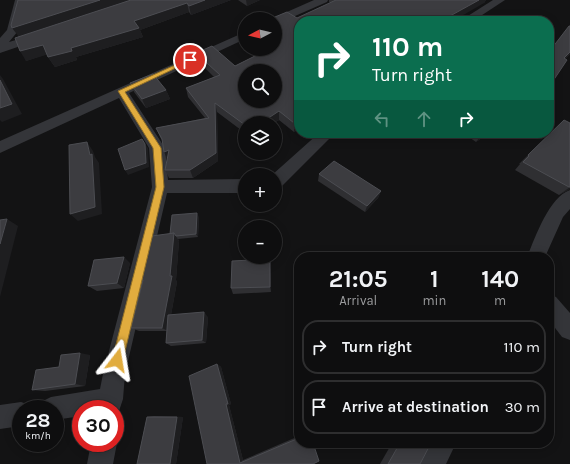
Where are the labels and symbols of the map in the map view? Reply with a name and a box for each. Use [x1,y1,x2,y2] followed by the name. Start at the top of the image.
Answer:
[238,12,282,56] north arrow
[173,43,207,77] pin
[96,339,138,381] position arrow
[72,400,124,452] speed limit sign: 30

